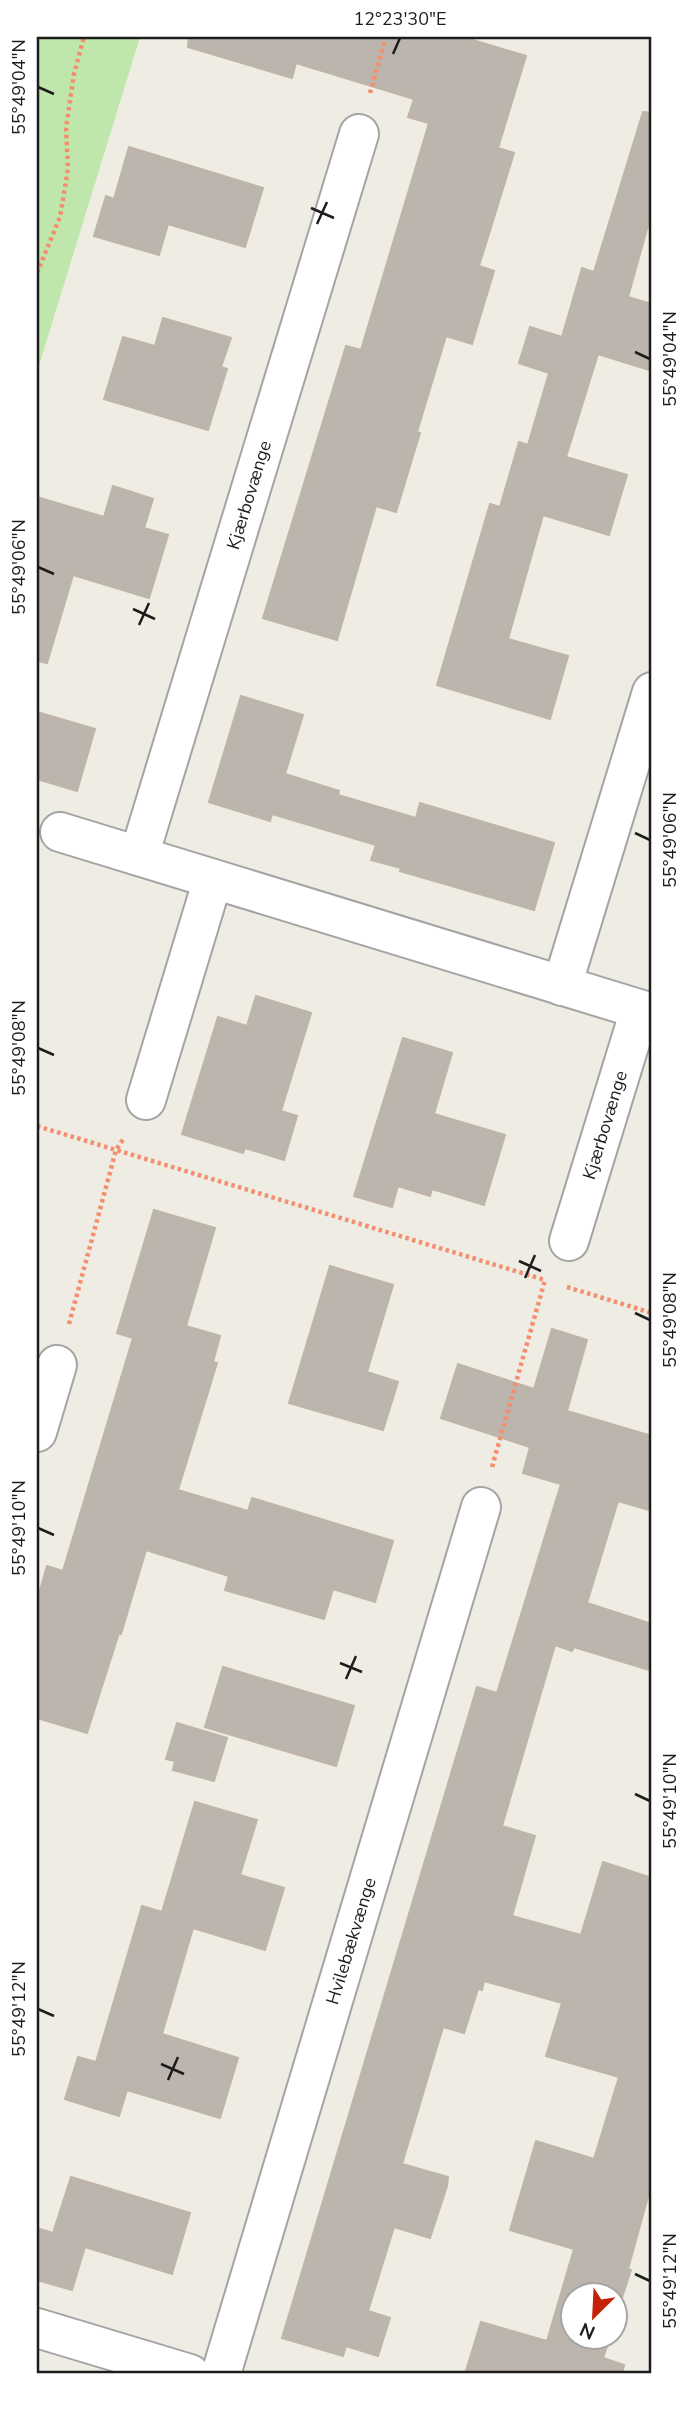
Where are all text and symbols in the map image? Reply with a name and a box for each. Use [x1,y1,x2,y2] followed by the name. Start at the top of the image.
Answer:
[354,7,447,31] text: 12°23'30"E
[7,39,31,135] text: 55°49'04"N
[658,311,682,407] text: 55°49'04"N
[221,438,277,552] street label: Kjærbovænge
[7,519,31,615] text: 55°49'06"N
[658,792,682,888] text: 55°49'06"N
[7,1000,31,1096] text: 55°49'08"N
[577,1068,633,1182] street label: Kjærbovænge
[658,1272,682,1368] text: 55°49'08"N
[7,1480,31,1576] text: 55°49'10"N
[658,1753,682,1849] text: 55°49'10"N
[320,1875,382,2007] street label: Hvilebækvænge
[7,1961,31,2057] text: 55°49'12"N
[658,2233,682,2329] text: 55°49'12"N
[560,2282,630,2352] north arrow
[576,2316,599,2345] text: N

